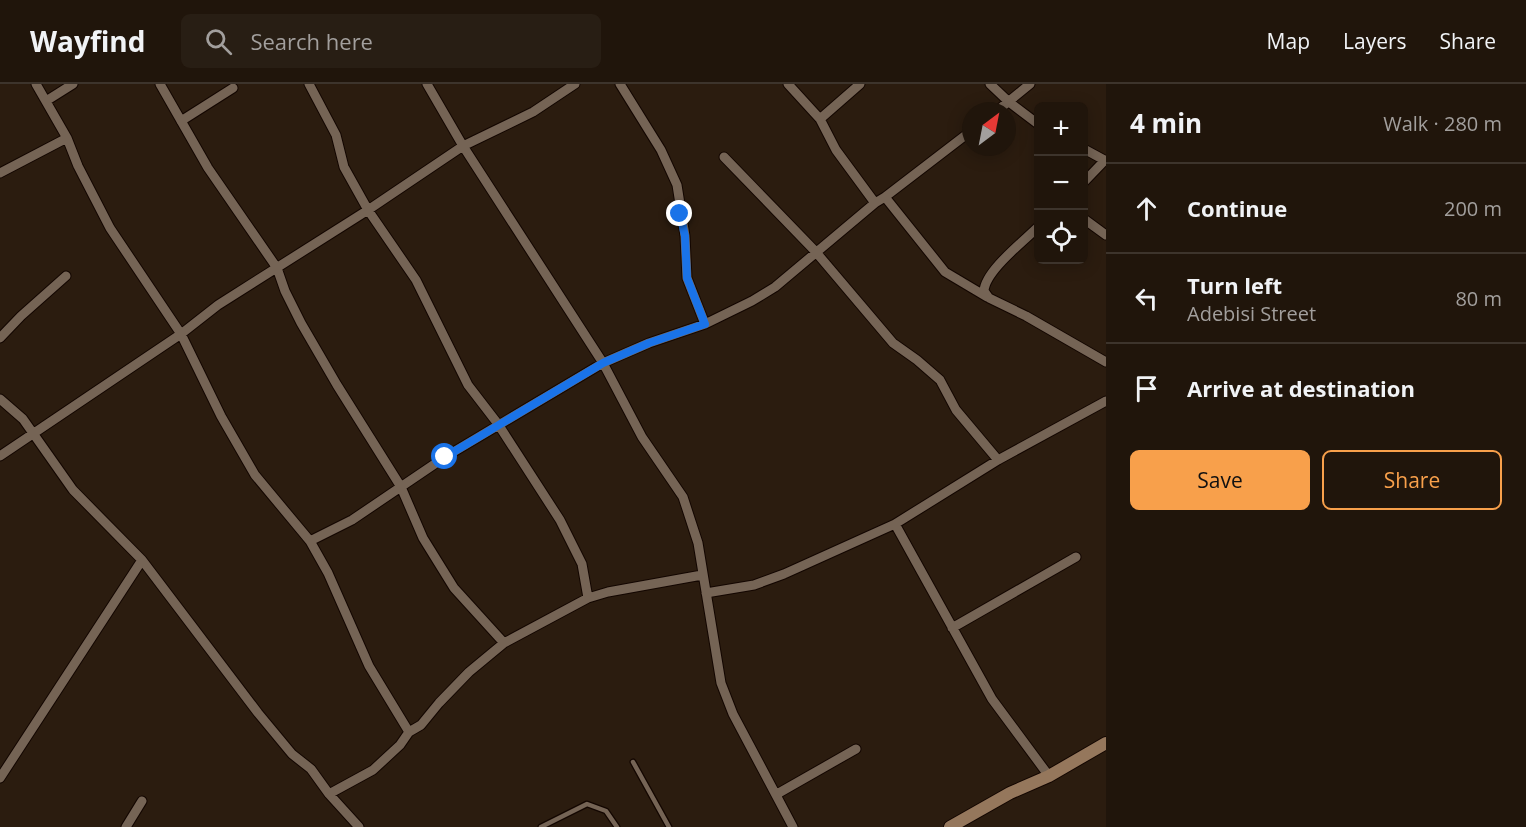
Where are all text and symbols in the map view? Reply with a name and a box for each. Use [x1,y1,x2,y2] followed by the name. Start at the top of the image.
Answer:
[181,14,601,68] search box
[30,22,145,60] text: Wayfind
[202,25,235,58] icon: search
[250,26,373,56] text: Search here
[1267,27,1310,55] text: Map
[1343,27,1407,55] text: Layers
[1440,27,1496,55] text: Share
[962,102,1016,156] north arrow
[1034,102,1088,264] map controls
[1034,102,1088,156] button: +
[1130,105,1202,141] text: 4 min
[1383,110,1502,137] text: Walk · 280 m
[1034,156,1088,210] button: −
[1130,192,1163,225] icon: ahead
[1187,193,1287,223] text: Continue
[1444,195,1502,222] text: 200 m
[666,200,692,226] route end
[1034,210,1088,264] button: locate
[1187,270,1282,300] text: Turn left
[1130,282,1163,315] icon: left
[1455,285,1502,312] text: 80 m
[1187,300,1316,327] text: Adebisi Street
[1130,372,1163,405] icon: arrive
[1187,373,1415,403] text: Arrive at destination
[431,443,457,469] route start
[1130,450,1310,510] button: Save
[1322,450,1502,510] button: Share

